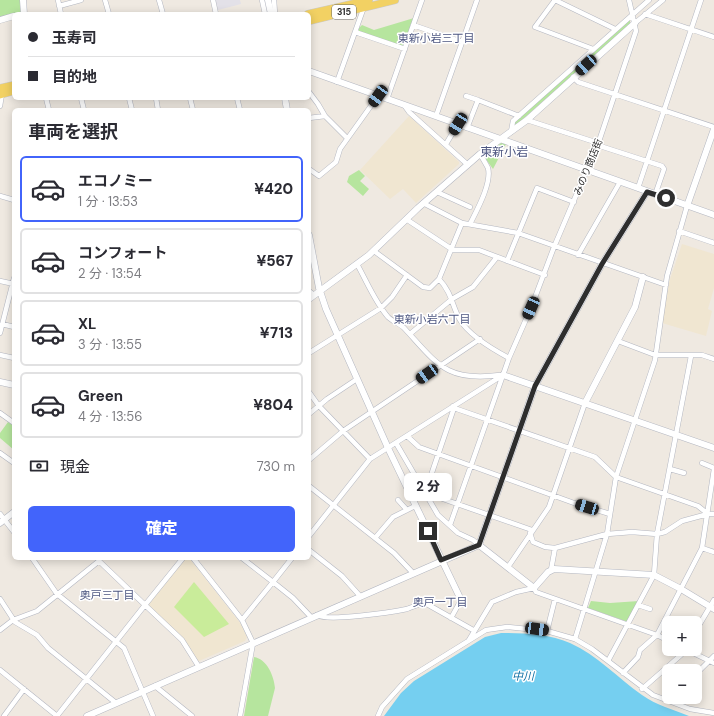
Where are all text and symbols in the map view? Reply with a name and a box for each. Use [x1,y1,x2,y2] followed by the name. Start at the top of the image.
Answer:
[332,5,356,19] road number: 315
[52,28,97,48] text: 玉寿司
[398,31,475,45] district label: 東新小岩三丁目
[573,53,599,77] car
[52,67,97,87] text: 目的地
[366,83,390,109] car
[447,111,469,137] car
[28,120,118,144] text: 車両を選択
[571,137,605,197] street label: みのり商店街
[480,144,528,160] district label: 東新小岩
[30,171,66,207] icon: car
[78,171,153,191] text: エコノミー
[254,179,293,199] text: ¥420
[657,189,675,207] route start
[78,193,138,210] text: 1 分 · 13:53
[30,243,66,279] icon: car
[78,243,168,263] text: コンフォート
[256,251,293,271] text: ¥567
[78,265,142,282] text: 2 分 · 13:54
[521,295,541,321] car
[394,312,471,326] district label: 東新小岩六丁目
[78,314,96,334] text: XL
[30,315,66,351] icon: car
[260,323,293,343] text: ¥713
[78,336,142,353] text: 3 分 · 13:55
[414,362,440,386] car
[78,386,123,406] text: Green
[30,387,66,423] icon: car
[253,395,293,415] text: ¥804
[78,408,142,425] text: 4 分 · 13:56
[28,455,50,477] icon: cash
[60,457,90,477] text: 現金
[257,458,295,475] text: 730 m
[404,473,452,501] callout: 2 分
[416,478,440,495] text: 2 分
[574,498,600,516] car
[28,506,295,552] button: 確定
[419,522,437,540] route end
[80,588,135,602] district label: 奥戸三丁目
[413,595,468,609] district label: 奥戸一丁目
[662,616,702,704] map controls
[662,616,702,656] button: +
[524,621,550,637] car
[662,664,702,704] button: −
[512,669,535,683] water label: 中川

